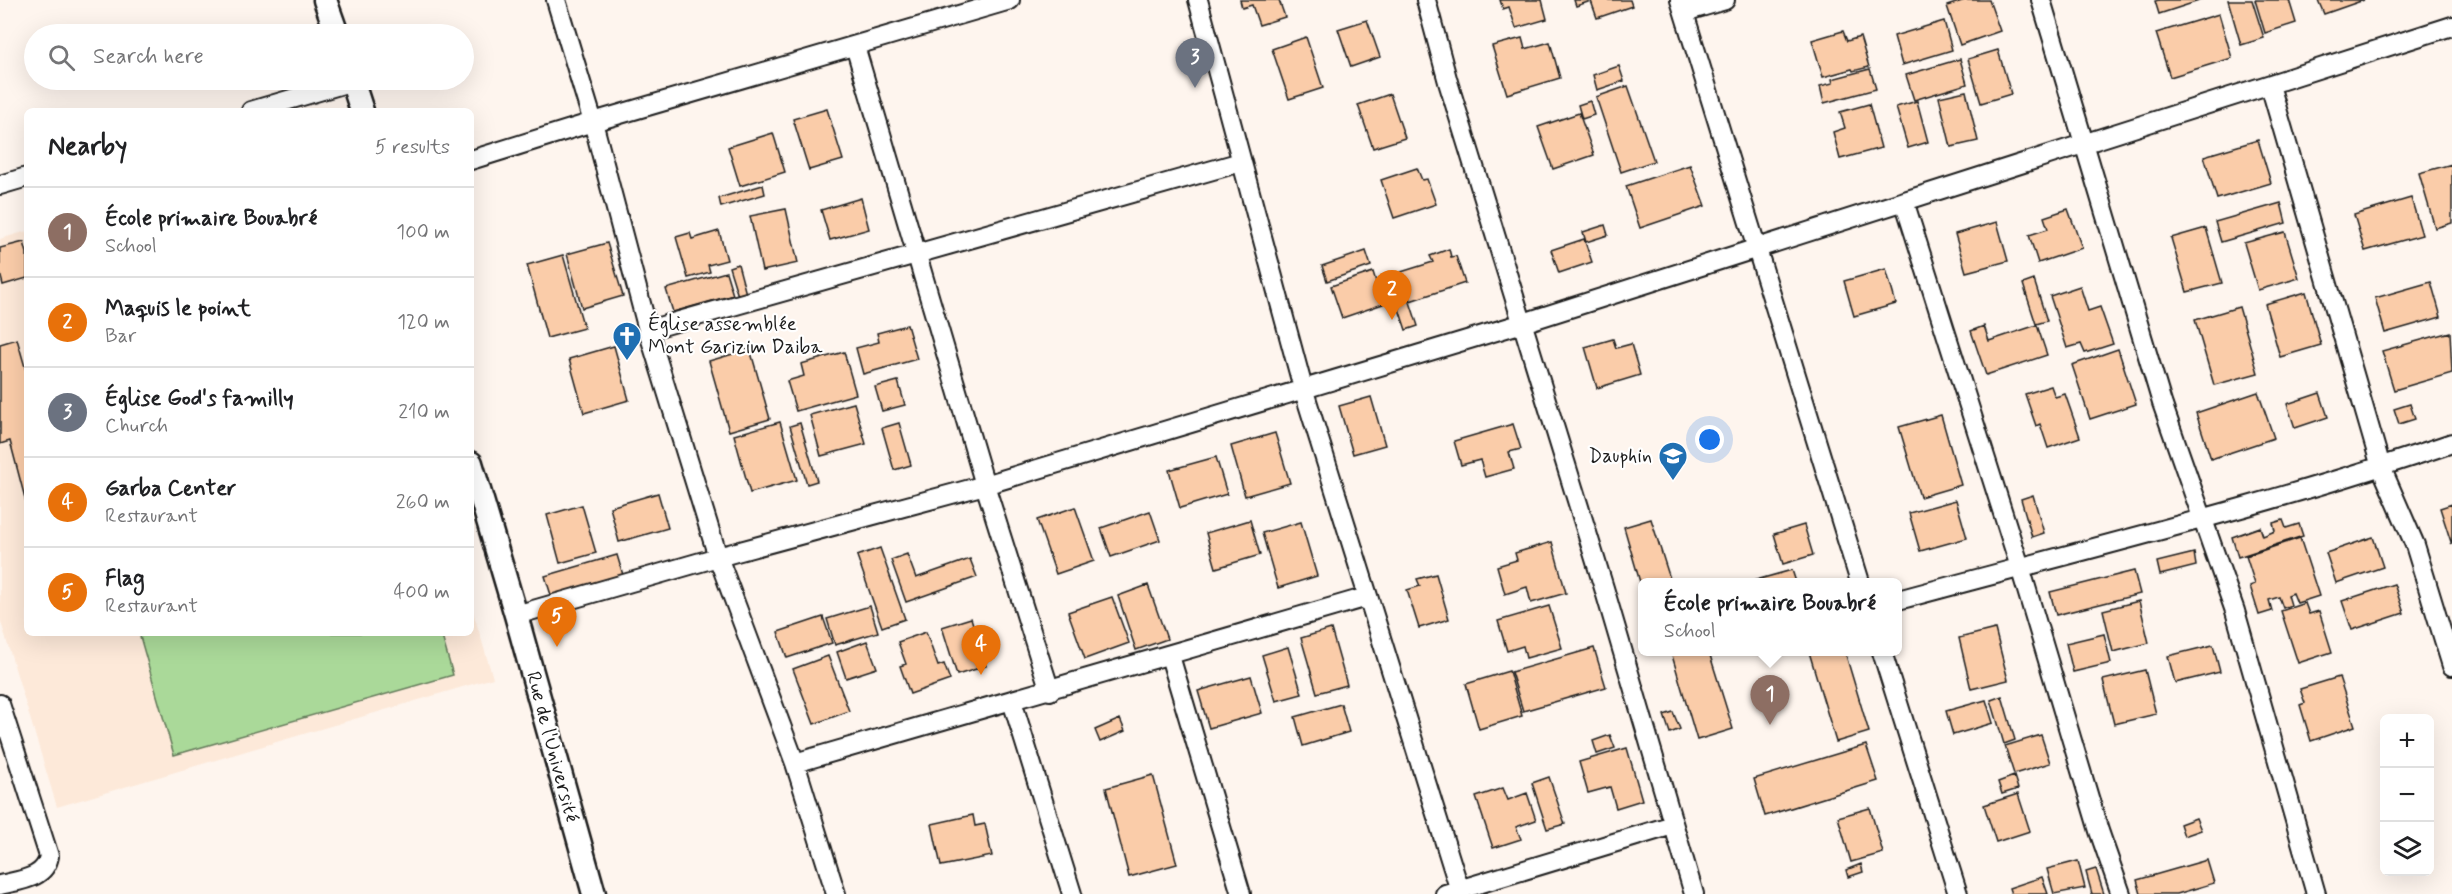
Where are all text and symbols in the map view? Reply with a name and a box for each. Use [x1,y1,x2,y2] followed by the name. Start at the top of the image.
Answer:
[24,24,474,90] search box
[1176,38,1214,88] pin: 3
[45,41,78,74] icon: search
[93,43,204,71] text: Search here
[48,130,127,164] text: Nearby
[375,134,450,161] text: 5 results
[105,205,317,233] text: École primaire Bouabré
[63,219,72,246] text: 1
[396,219,450,246] text: 100 m
[105,233,157,260] text: School
[1372,270,1412,320] pin: 2
[105,295,251,323] text: Maquis le point
[63,309,72,336] text: 2
[397,309,450,336] text: 120 m
[648,311,823,361] place label: Église assemblée Mont Garizim Daiba
[611,320,643,362] church icon: Église assemblée Mont Garizim Daiba
[105,323,136,350] text: Bar
[105,385,294,413] text: Église God's familly
[63,399,72,426] text: 3
[398,399,450,426] text: 210 m
[105,413,168,440] text: Church
[1695,425,1724,454] your location
[1657,440,1689,482] school or university icon: Dauphin
[1589,443,1652,470] place label: Dauphin
[105,475,236,503] text: Garba Center
[62,489,73,516] text: 4
[396,489,450,516] text: 260 m
[105,503,198,530] text: Restaurant
[105,565,145,593] text: Flag
[1638,578,1902,656] popup
[62,579,74,606] text: 5
[394,579,450,606] text: 400 m
[1664,590,1876,618] text: École primaire Bouabré
[105,593,198,620] text: Restaurant
[538,598,576,647] pin: 5
[1664,618,1716,645] text: School
[962,626,1000,675] pin: 4
[519,669,585,825] street label: Rue de l'Université
[1750,676,1790,725] pin: 1
[2380,714,2434,876] map controls
[2380,714,2434,768] button: +
[2380,768,2434,822] button: −
[2380,822,2434,876] button: layers

